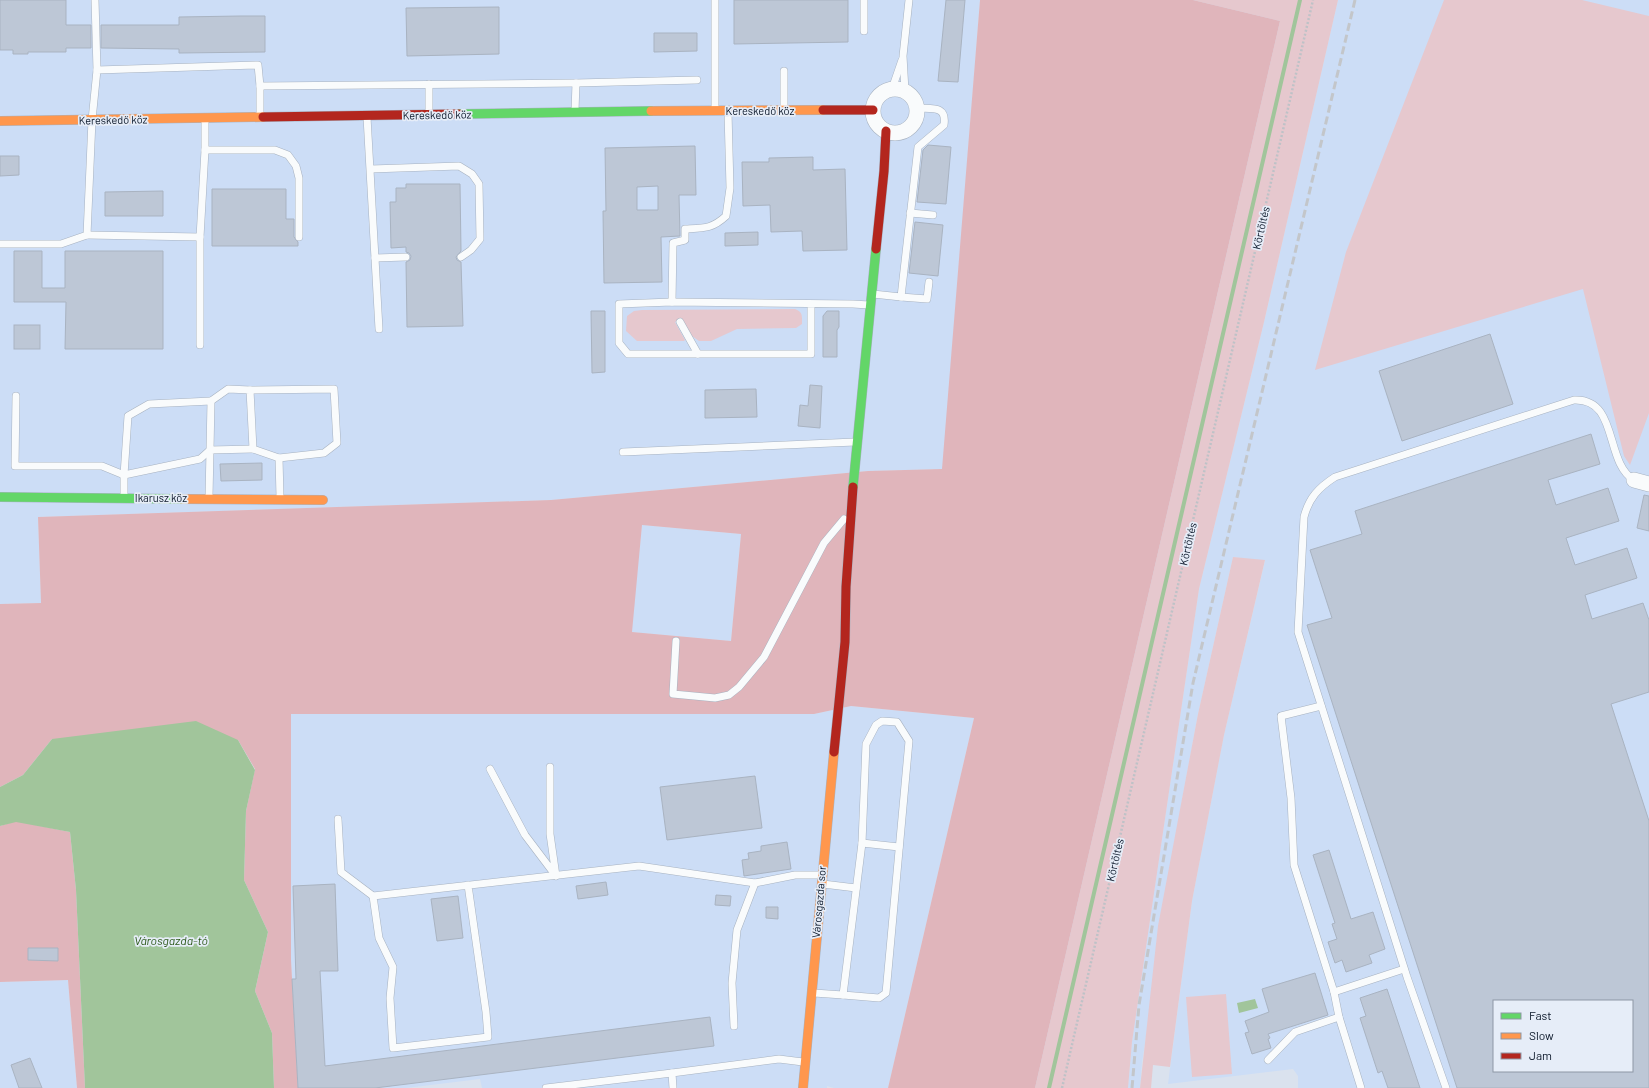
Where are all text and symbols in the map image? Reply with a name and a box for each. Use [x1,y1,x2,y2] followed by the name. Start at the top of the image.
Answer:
[726,104,794,117] street label: Kereskedő köz
[402,107,472,122] street label: Kereskedő köz
[78,112,148,127] street label: Kereskedő köz
[1249,205,1272,251] street label: Körtöltés
[135,491,187,504] street label: Ikarusz köz
[1176,521,1199,567] street label: Körtöltés
[1103,837,1126,883] street label: Körtöltés
[809,865,828,939] street label: Városgazda sor
[134,933,208,947] water label: Városgazda-tó
[1493,1000,1633,1072] legend
[1529,1008,1552,1022] text: Fast
[1529,1028,1554,1042] text: Slow
[1529,1048,1552,1062] text: Jam

